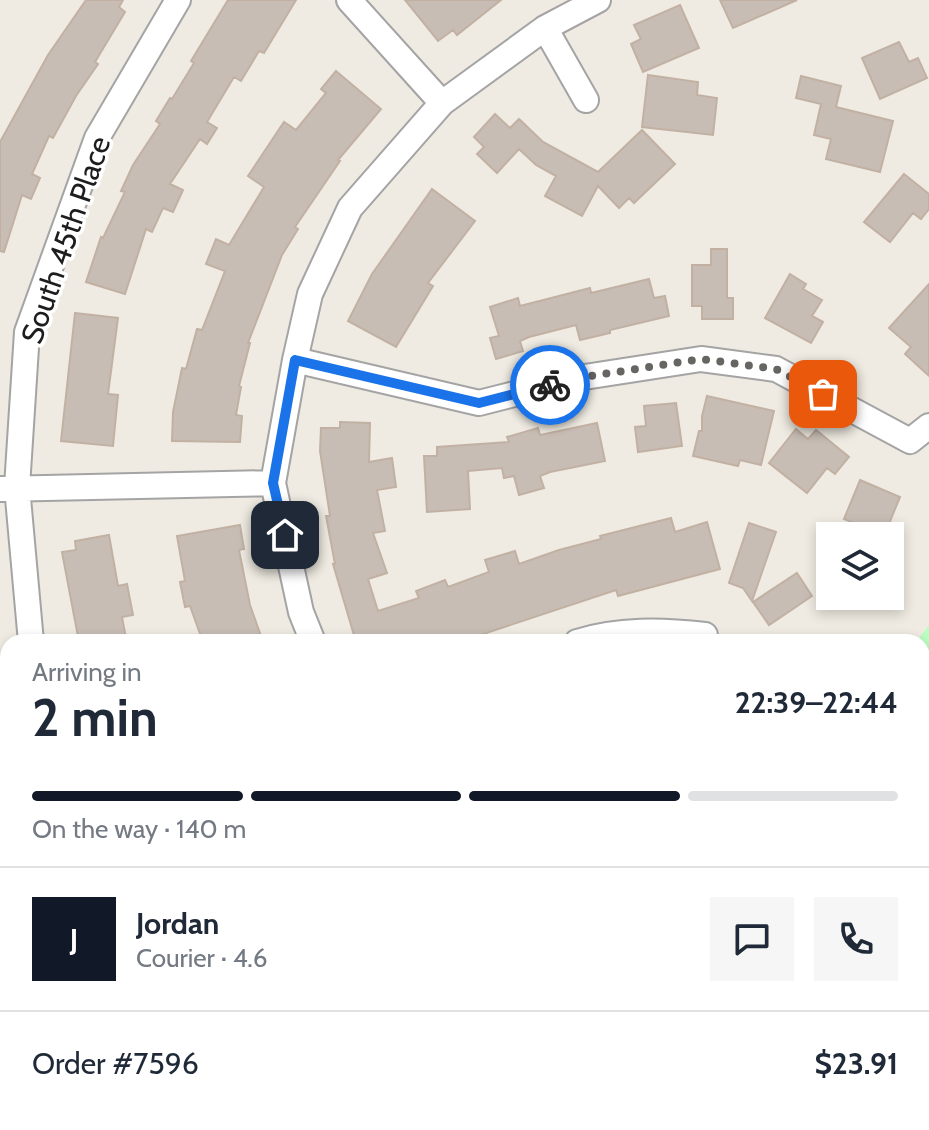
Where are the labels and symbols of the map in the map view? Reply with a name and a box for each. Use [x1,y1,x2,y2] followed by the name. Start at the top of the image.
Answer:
[13,131,118,348] street label: South 45th Place
[510,345,590,425] courier
[789,360,857,428] pin
[251,501,319,569] pin

